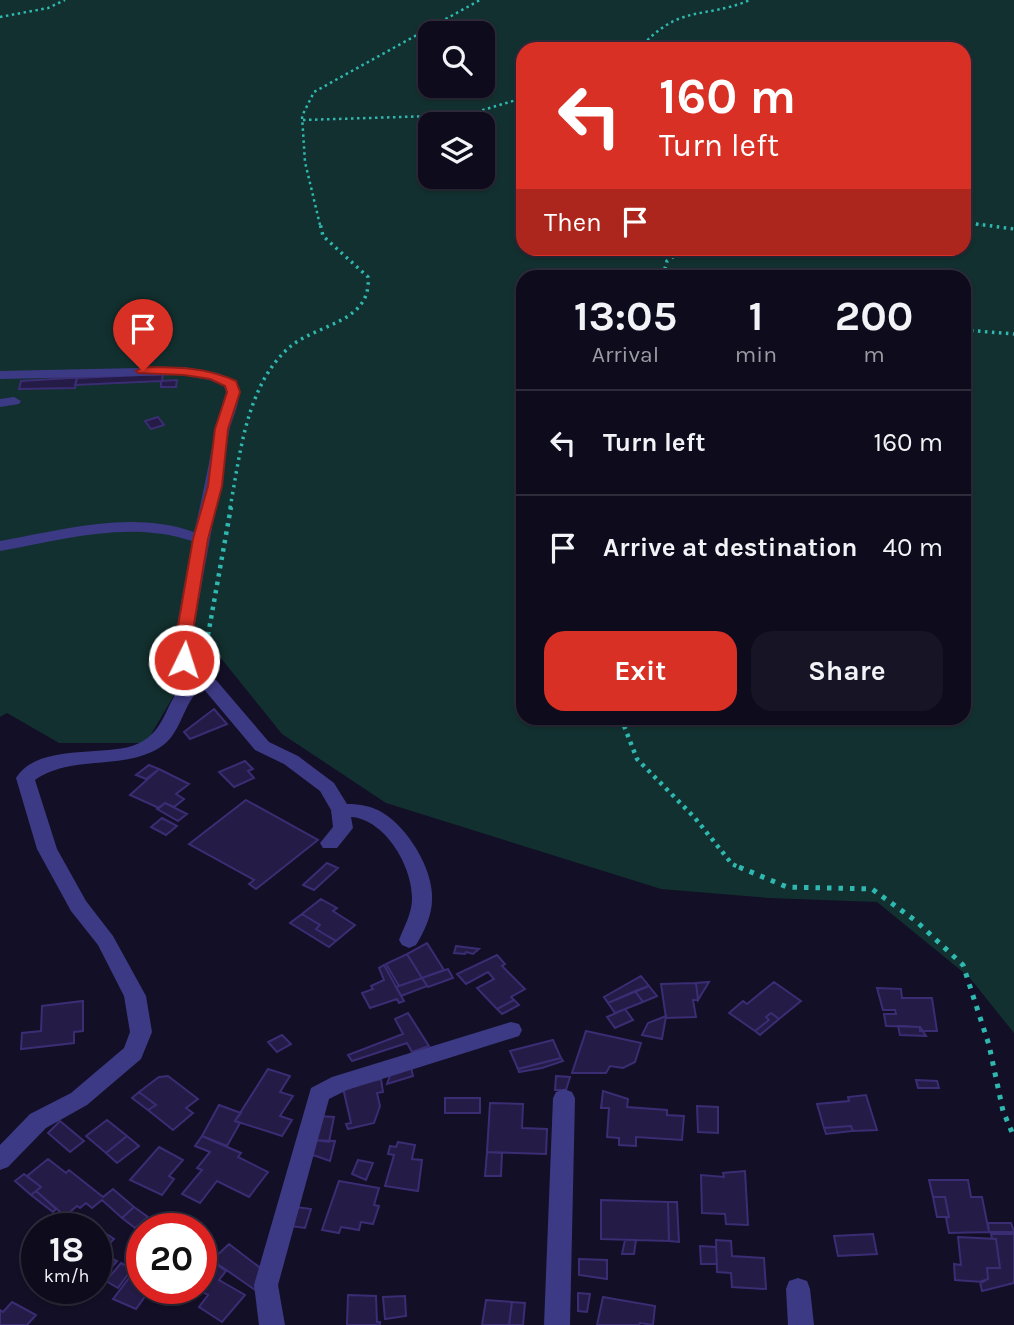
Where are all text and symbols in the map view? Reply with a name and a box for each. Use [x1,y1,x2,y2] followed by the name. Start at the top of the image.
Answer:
[418,21,495,189] map controls
[418,21,495,98] button: search
[659,68,796,125] text: 160 m
[544,70,635,161] icon: left
[418,112,495,189] button: layers
[659,127,779,164] text: Turn left
[616,203,654,241] icon: arrive
[544,207,602,238] text: Then
[574,291,677,341] text: 13:05
[748,291,763,341] text: 1
[835,291,913,341] text: 200
[113,299,173,371] pin
[124,310,162,348] icon: arrive
[592,341,659,368] text: Arrival
[735,341,777,368] text: min
[863,341,885,368] text: m
[544,424,582,462] icon: left
[603,427,705,458] text: Turn left
[874,427,943,458] text: 160 m
[544,529,582,567] icon: arrive
[603,532,857,563] text: Arrive at destination
[883,532,943,563] text: 40 m
[147,623,221,697] position arrow
[544,631,737,711] button: Exit
[751,631,943,711] button: Share
[126,1213,217,1304] speed limit sign: 20
[49,1229,84,1270] text: 18
[44,1265,89,1287] text: km/h

